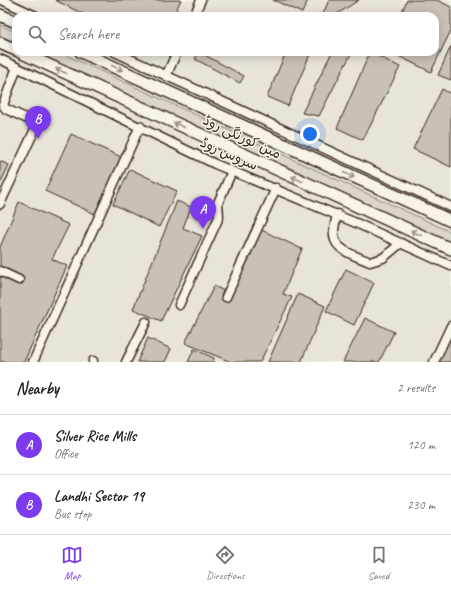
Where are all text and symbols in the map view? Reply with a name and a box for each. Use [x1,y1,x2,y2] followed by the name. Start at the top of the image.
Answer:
[12,12,439,56] search box
[26,23,48,45] icon: search
[58,25,119,44] text: Search here
[110,65,122,72] one-way arrow
[55,67,67,74] one-way arrow
[25,106,51,139] pin: B
[200,111,284,163] street label: مین کورنگی روڈ
[173,121,185,128] one-way arrow
[300,124,320,144] your location
[198,134,260,174] street label: سروس روڈ
[343,172,355,179] one-way arrow
[292,174,304,182] one-way arrow
[190,196,216,229] pin: A
[410,228,422,236] one-way arrow
[16,378,59,399] text: Nearby
[397,380,435,396] text: 2 results
[54,427,136,446] text: Silver Rice Mills
[26,437,32,453] text: A
[407,437,435,453] text: 120 m
[54,446,78,462] text: Office
[54,487,144,506] text: Landhi Sector 19
[26,497,32,513] text: B
[407,497,435,513] text: 230 m
[54,506,91,522] text: Bus stop
[61,544,83,582] tab: Map
[206,544,245,582] tab: Directions
[368,544,390,582] tab: Saved

